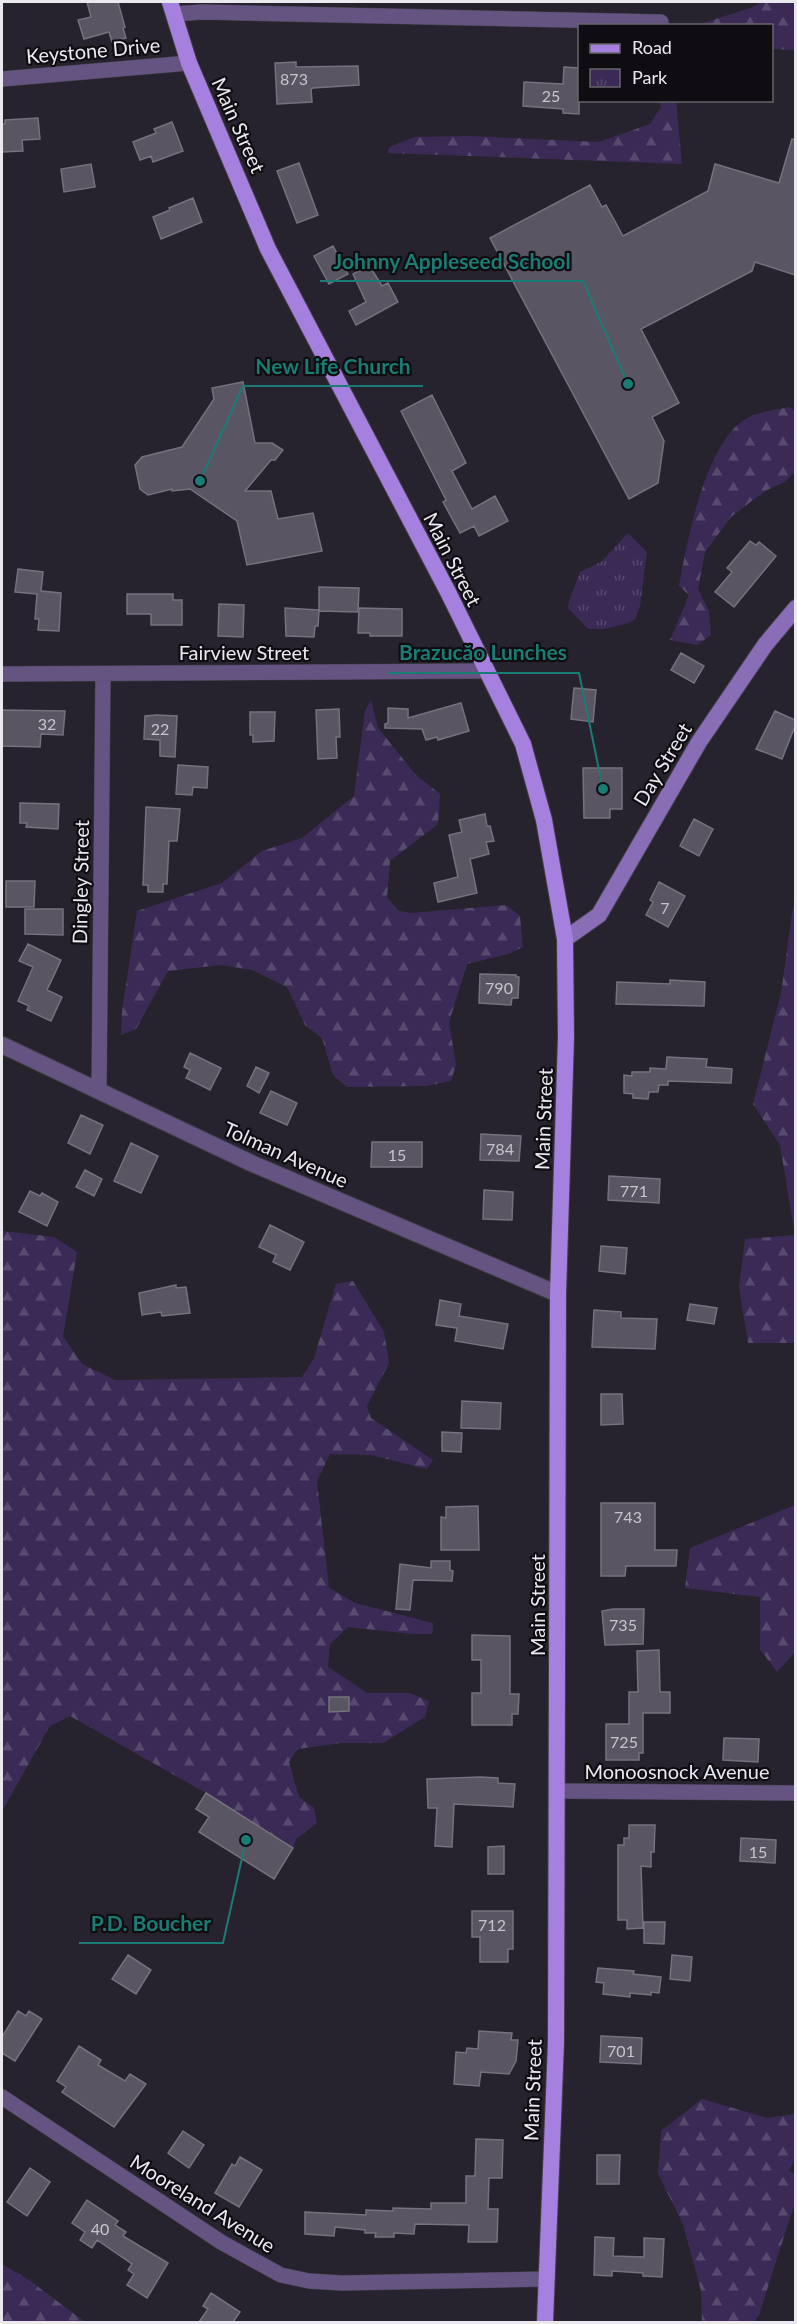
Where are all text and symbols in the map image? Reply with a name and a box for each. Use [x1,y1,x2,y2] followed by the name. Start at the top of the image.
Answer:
[578,24,773,102] legend
[25,32,161,68] street label: Keystone Drive
[632,36,672,58] text: Road
[632,66,668,88] text: Park
[280,69,308,88] house number: 873
[207,74,271,176] street label: Main Street
[542,86,560,105] house number: 25
[320,242,583,281] callout: Johnny Appleseed School
[333,248,571,273] text: Johnny Appleseed School
[243,347,423,386] callout: New Life Church
[255,353,411,378] text: New Life Church
[419,508,487,610] street label: Main Street
[387,634,579,673] callout: Brazucăo Lunches
[399,639,567,664] text: Brazucăo Lunches
[179,640,309,664] street label: Fairview Street
[38,714,56,733] house number: 32
[628,718,696,810] street label: Day Street
[151,719,169,738] house number: 22
[67,820,93,944] street label: Dingley Street
[660,898,670,917] house number: 7
[485,978,513,997] house number: 790
[529,1068,557,1170] street label: Main Street
[220,1116,352,1192] street label: Tolman Avenue
[486,1139,514,1158] house number: 784
[388,1145,406,1164] house number: 15
[620,1181,648,1200] house number: 771
[614,1507,642,1526] house number: 743
[525,1554,549,1656] street label: Main Street
[609,1615,637,1634] house number: 735
[610,1732,638,1751] house number: 725
[585,1759,769,1783] street label: Monoosnock Avenue
[749,1842,767,1861] house number: 15
[79,1904,223,1943] callout: P.D. Boucher
[91,1910,211,1935] text: P.D. Boucher
[478,1915,506,1934] house number: 712
[518,2039,546,2141] street label: Main Street
[607,2041,635,2060] house number: 701
[126,2149,280,2257] street label: Mooreland Avenue
[91,2219,109,2238] house number: 40

